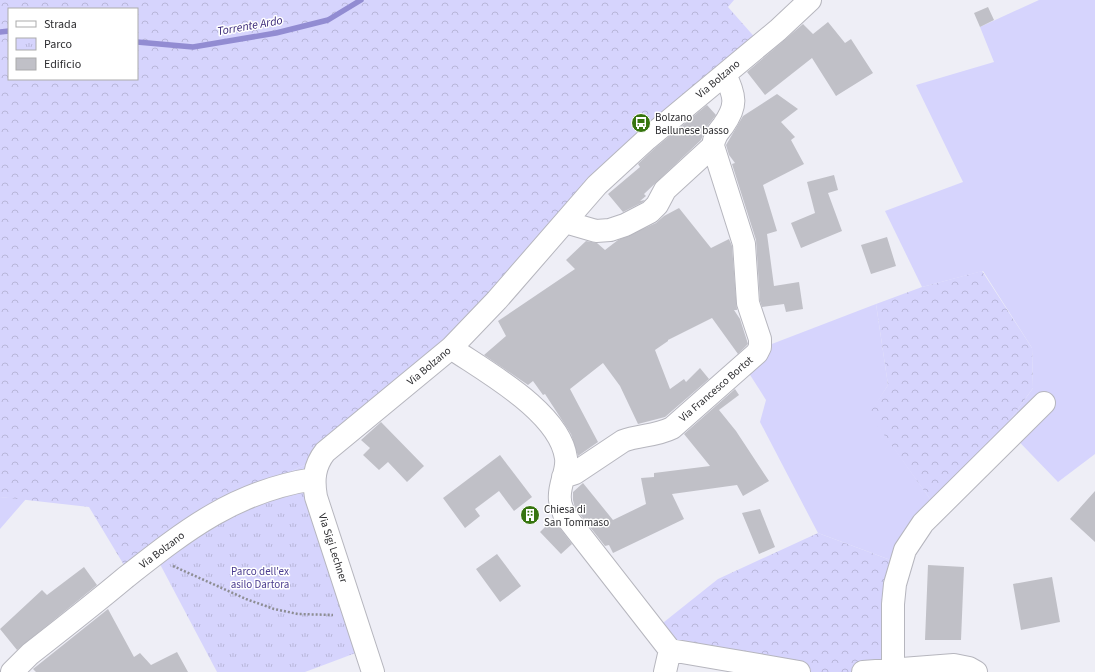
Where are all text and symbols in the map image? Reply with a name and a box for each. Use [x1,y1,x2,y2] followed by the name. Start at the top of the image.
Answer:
[8,8,138,80] legend
[216,12,284,40] water label: Torrente Ardo
[44,16,77,33] text: Strada
[44,36,72,53] text: Parco
[44,56,81,73] text: Edificio
[693,56,743,102] street label: Via Bolzano
[655,110,729,138] place label: Bolzano Bellunese basso
[630,112,652,134] bus stop icon: Bolzano Bellunese basso
[404,343,454,389] street label: Via Bolzano
[676,352,756,425] street label: Via Francesco Bortot
[544,502,609,530] place label: Chiesa di San Tommaso
[519,504,541,526] building icon: Chiesa di San Tommaso
[315,511,351,585] street label: Via Sigi Lechner
[136,528,188,572] street label: Via Bolzano
[231,564,289,592] park label: Parco dell'ex asilo Dartora

